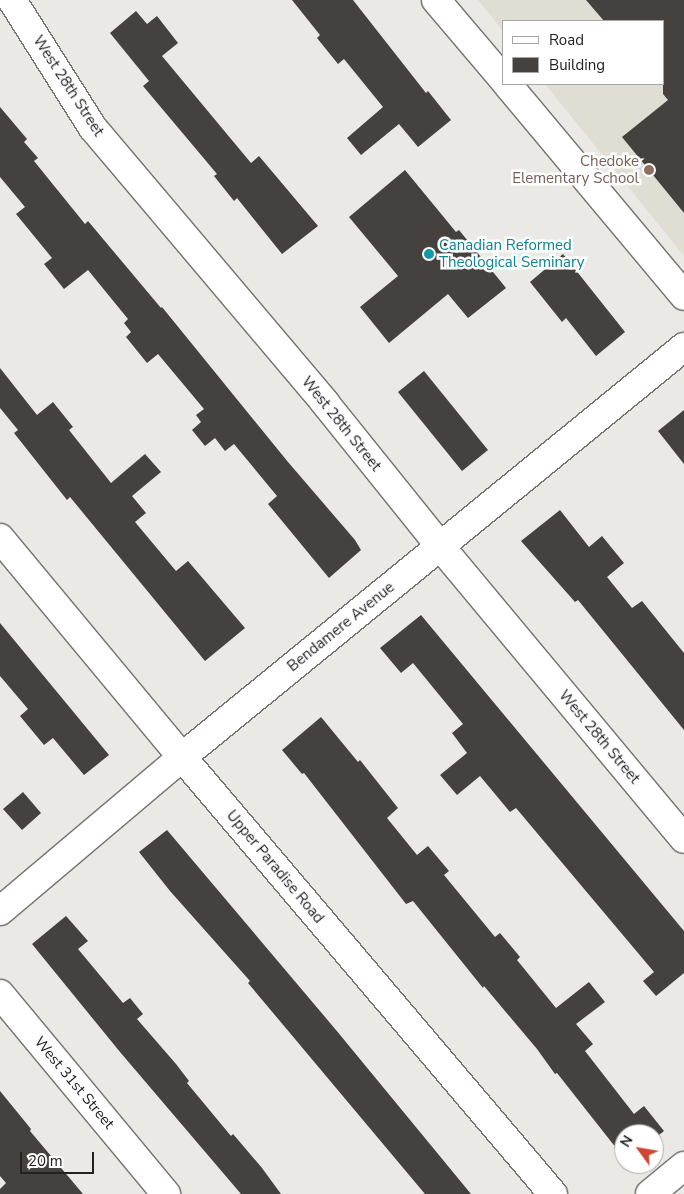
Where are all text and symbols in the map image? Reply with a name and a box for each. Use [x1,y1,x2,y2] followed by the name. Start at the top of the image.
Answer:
[502,20,664,85] legend
[549,30,584,50] text: Road
[29,32,107,140] street label: West 28th Street
[549,55,605,75] text: Building
[512,152,639,187] place label: Chedoke Elementary School
[643,164,655,176] marker: Chedoke Elementary School
[439,236,584,271] place label: Canadian Reformed Theological Seminary
[423,248,435,260] marker: Canadian Reformed Theological Seminary
[297,373,385,475] street label: West 28th Street
[284,578,398,676] street label: Bendamere Avenue
[555,687,643,787] street label: West 28th Street
[222,807,328,927] street label: Upper Paradise Road
[30,1033,118,1133] street label: West 31st Street
[614,1124,664,1174] north arrow
[616,1132,638,1151] text: N
[22,1142,96,1174] scale bar
[28,1151,63,1171] text: 20 m

